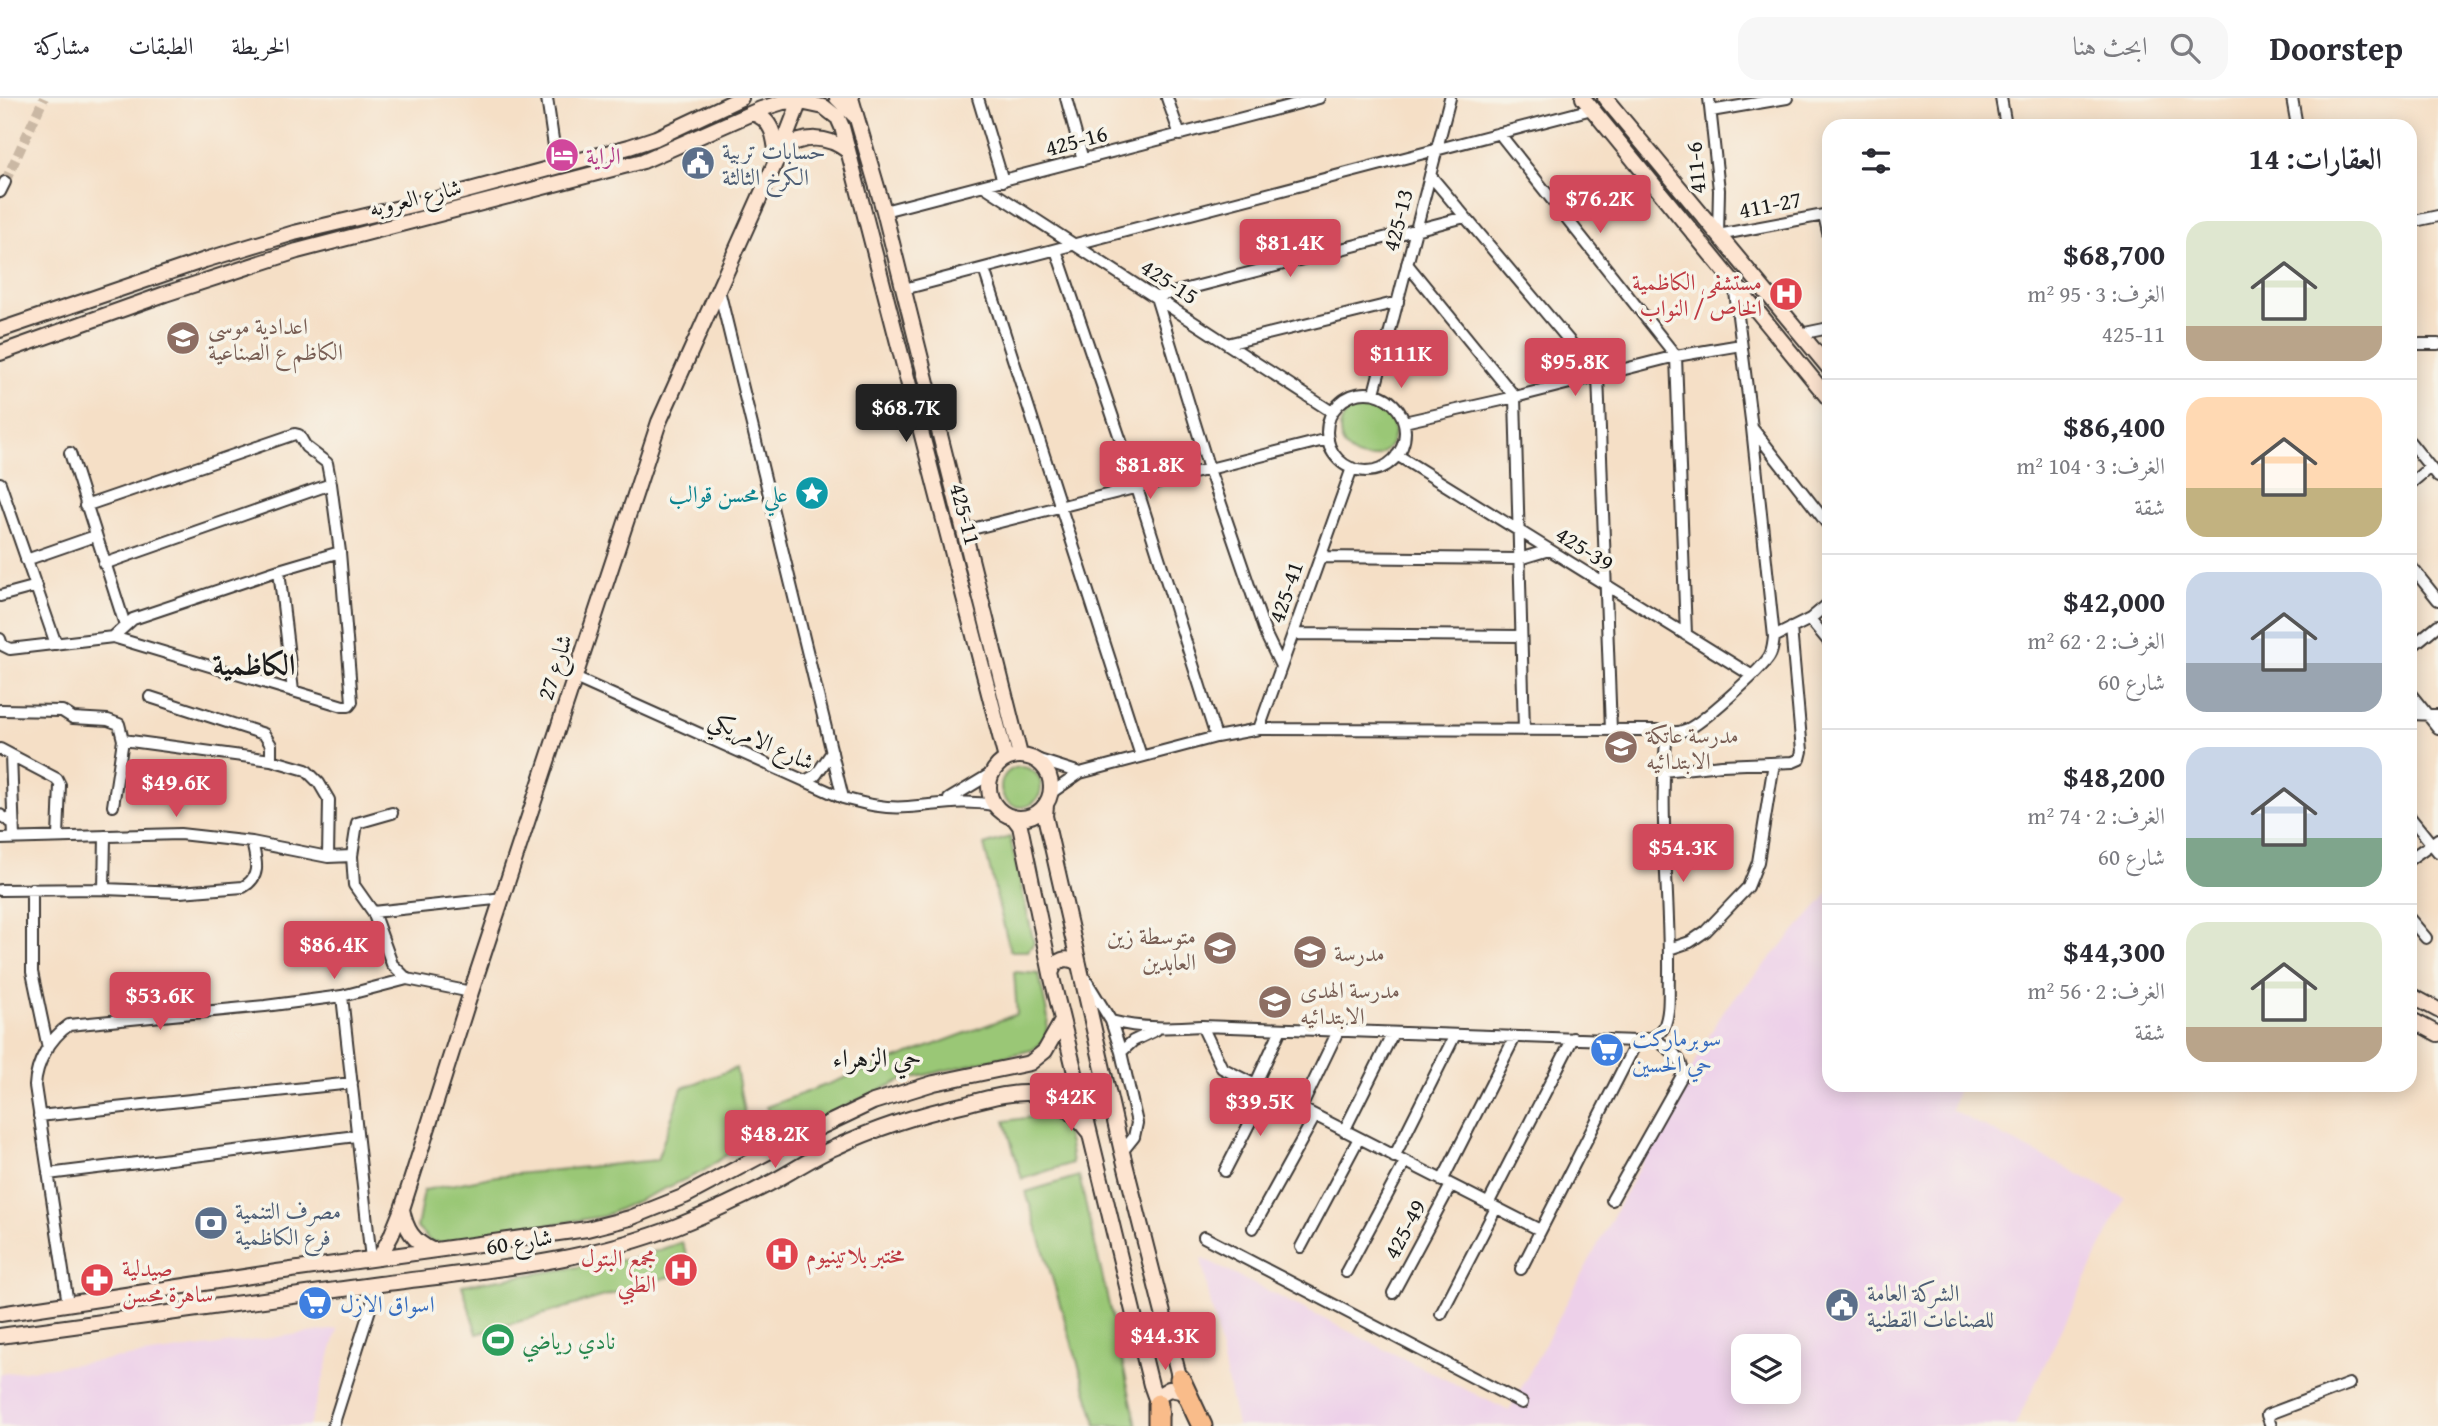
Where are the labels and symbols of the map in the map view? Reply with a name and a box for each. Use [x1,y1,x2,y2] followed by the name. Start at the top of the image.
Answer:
[1041,116,1111,164] street label: 425-16
[722,134,826,198] place label: حسابات تربية الكرخ الثالثة
[543,136,581,174] hotel icon: الراية
[586,139,621,172] place label: الراية
[1676,141,1714,195] street label: 411-6
[679,144,717,182] public building icon: حسابات تربية الكرخ الثالثة
[365,170,466,228] street label: شارع العروبه
[1543,176,1657,235] pin: $76.2K
[1736,182,1804,226] street label: 411-27
[1373,185,1421,255] street label: 425-13
[1233,220,1347,279] pin: $81.4K
[1134,250,1206,312] street label: 425-15
[1632,265,1762,324] place label: مستشفى الكاظمية الخاص / النواب
[1767,275,1805,313] hospital icon: مستشفى الكاظمية الخاص / النواب
[208,309,343,374] place label: اعدادية موسى الكاظم ع الصناعية
[164,319,202,357] school or university icon: اعدادية موسى الكاظم ع الصناعية
[1352,330,1450,390] pin: $111K
[1518,338,1632,398] pin: $95.8K
[849,384,963,444] pin: $68.7K
[1093,442,1207,501] pin: $81.8K
[793,474,831,512] place icon: علي محسن قوالب
[668,477,788,517] place label: علي محسن قوالب
[942,479,990,549] street label: 425-11
[1549,517,1621,579] street label: 425-39
[1259,557,1311,627] street label: 425-41
[528,630,584,705] street label: شارع 27
[213,642,295,686] district label: الكاظمية
[702,702,820,782] street label: شارع الامريكي
[1645,718,1739,777] place label: مدرسة عاتكة الابتدائيه
[1602,728,1640,766] school or university icon: مدرسة عاتكة الابتدائيه
[119,760,233,819] pin: $49.6K
[1626,824,1740,884] pin: $54.3K
[1107,919,1196,978] place label: متوسطة زين العابدين
[277,922,391,981] pin: $86.4K
[1201,929,1239,967] school or university icon: متوسطة زين العابدين
[1291,933,1329,971] school or university icon: مدرسة
[1334,936,1385,969] place label: مدرسة
[103,972,217,1032] pin: $53.6K
[1300,973,1400,1032] place label: مدرسة الهدى الابتدائيه
[1256,983,1294,1021] school or university icon: مدرسة الهدى الابتدائيه
[1632,1021,1721,1083] place label: سوبرماركت حي الحسين
[1588,1031,1626,1069] supermarket icon: سوبرماركت حي الحسين
[832,1038,922,1080] district label: حي الزهراء
[1030,1074,1112,1133] pin: $42K
[1203,1079,1317,1138] pin: $39.5K
[718,1110,832,1170] pin: $48.2K
[1375,1193,1433,1265] street label: 425-49
[235,1194,341,1257] place label: مصرف التنمية فرع الكاظمية
[192,1204,230,1242] bank icon: مصرف التنمية فرع الكاظمية
[483,1219,555,1267] street label: شارع 60
[763,1235,801,1273] hospital icon: مختبر بلاتينيوم
[806,1238,904,1275] place label: مختبر بلاتينيوم
[581,1241,656,1305] place label: مجمع البتول الطبي
[122,1251,213,1310] place label: صيدلية ساهرة محسن
[662,1251,700,1289] hospital icon: مجمع البتول الطبي
[78,1261,116,1299] pharmacy icon: صيدلية ساهرة محسن
[1867,1276,1994,1335] place label: الشركة العامة للصناعات القطنية
[296,1284,334,1322] supermarket icon: اسواق الازل
[1823,1286,1861,1324] public building icon: الشركة العامة للصناعات القطنية
[340,1287,435,1320] place label: اسواق الازل
[1108,1312,1222,1372] pin: $44.3K
[479,1321,517,1359] sports icon: نادي رياضي
[522,1324,615,1363] place label: نادي رياضي

